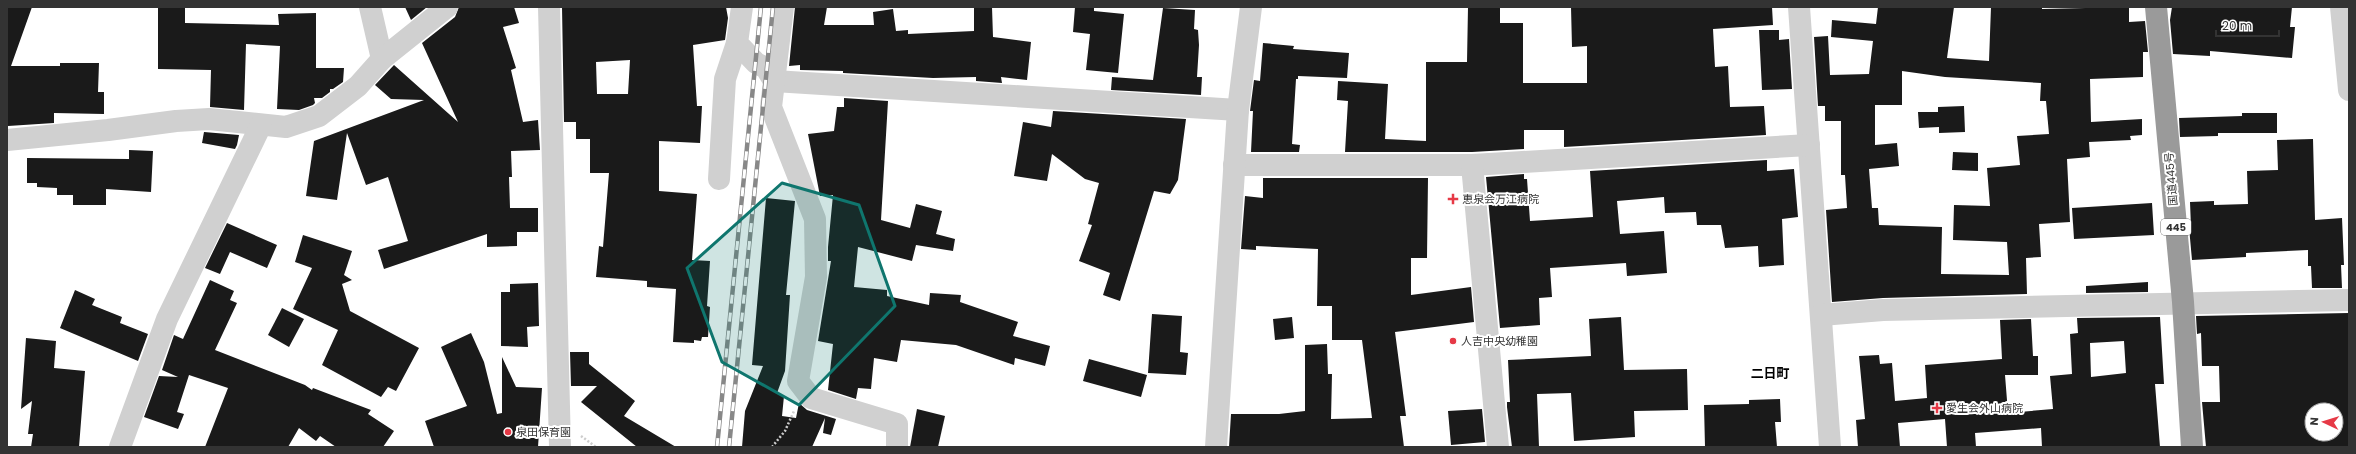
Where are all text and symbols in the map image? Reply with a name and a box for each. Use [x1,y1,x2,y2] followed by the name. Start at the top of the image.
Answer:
[2216,12,2279,38] scale bar
[2222,17,2252,34] text: 20 m
[2161,152,2181,206] street label: 国道445号
[1462,191,1539,207] place label: 恵泉会万江病院
[1447,193,1459,205] marker: 恵泉会万江病院
[2161,219,2191,235] road number: 445
[1461,333,1538,349] place label: 人吉中央幼稚園
[1448,336,1458,346] marker: 人吉中央幼稚園
[1750,364,1790,383] district label: 二日町
[1946,400,2023,416] place label: 愛生会外山病院
[1931,402,1943,414] marker: 愛生会外山病院
[2304,402,2344,442] north arrow
[2306,417,2322,426] text: N
[516,424,571,440] place label: 泉田保育園
[503,427,513,437] marker: 泉田保育園

